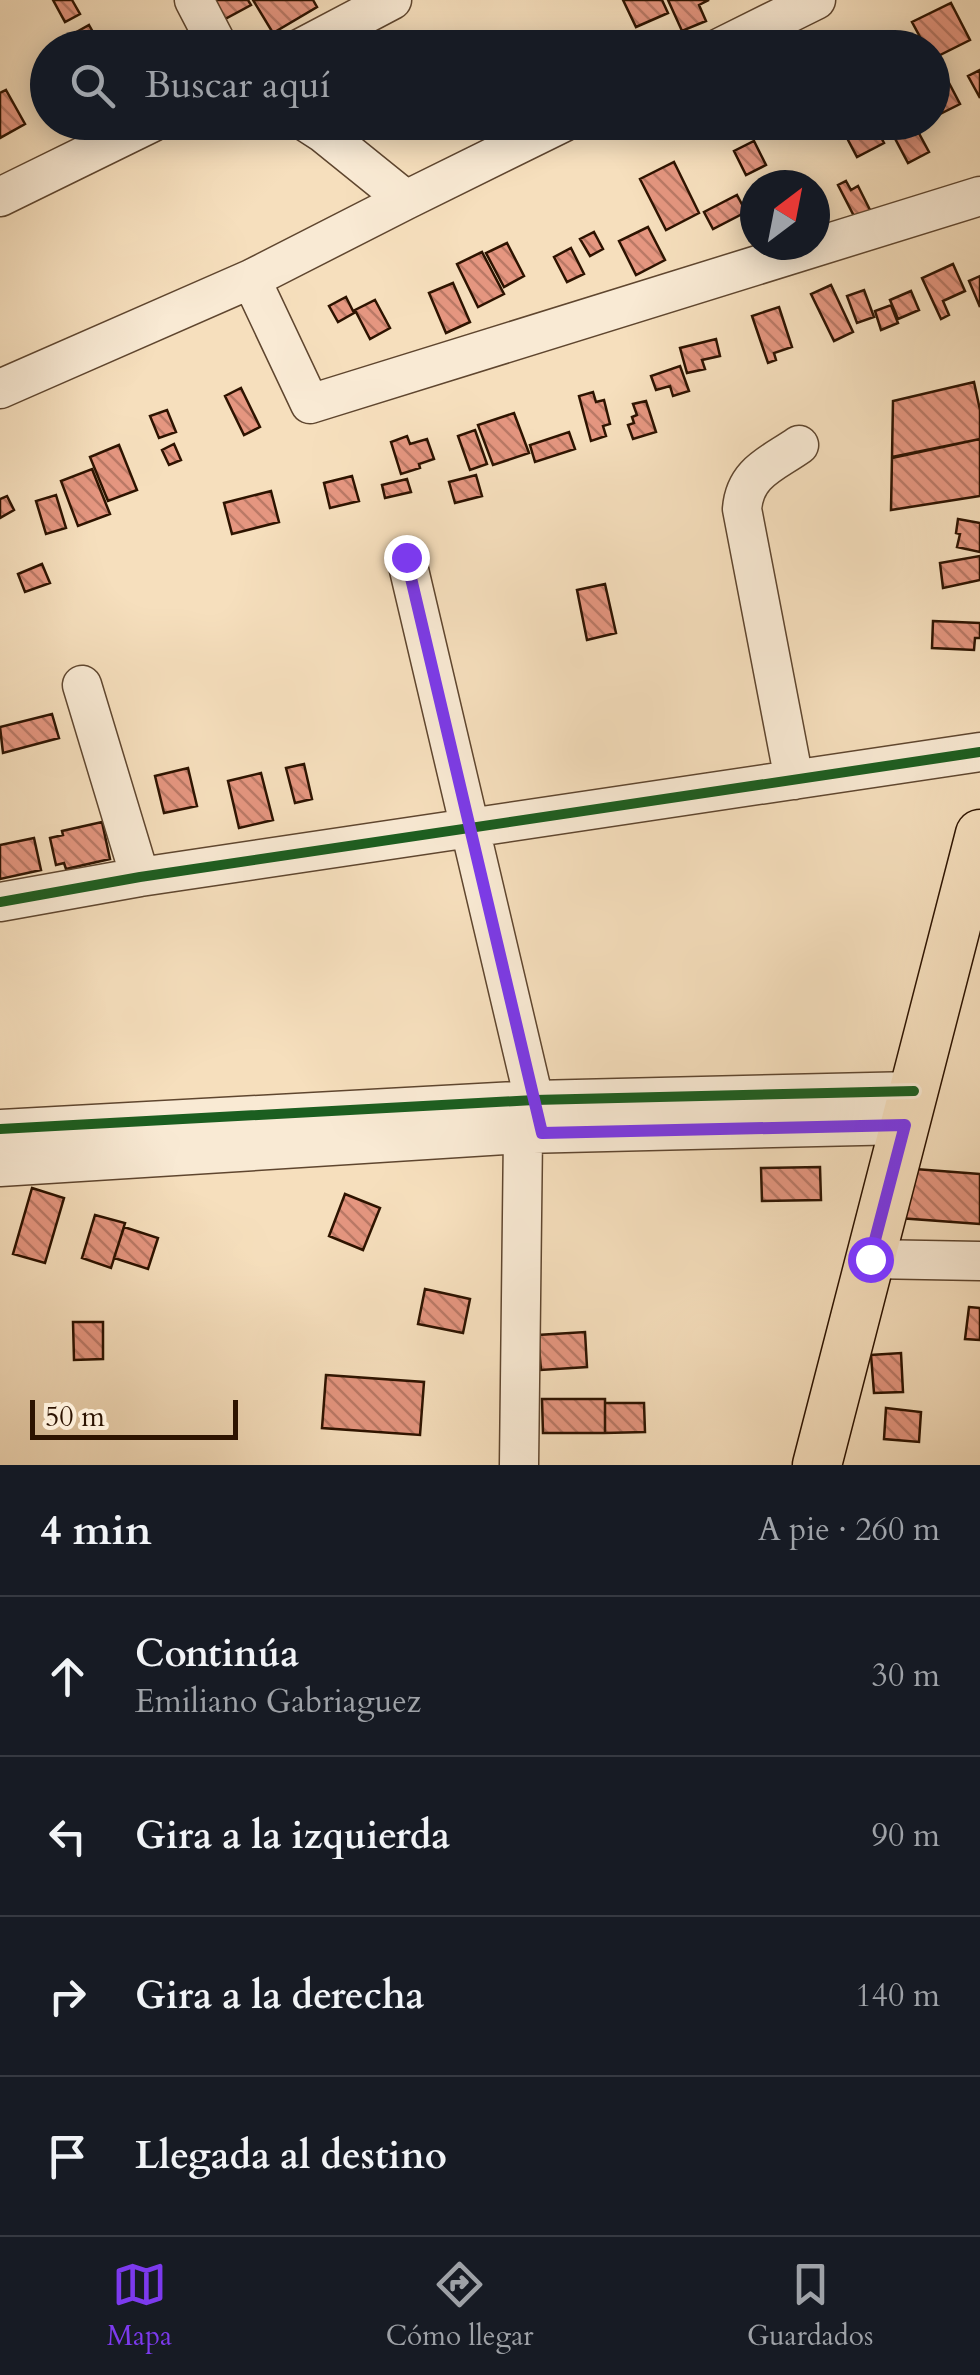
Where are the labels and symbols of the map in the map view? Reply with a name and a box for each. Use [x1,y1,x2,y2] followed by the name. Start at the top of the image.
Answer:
[740,170,830,260] north arrow
[384,535,430,581] route end
[848,1237,894,1283] route start
[30,1395,238,1440] scale bar

